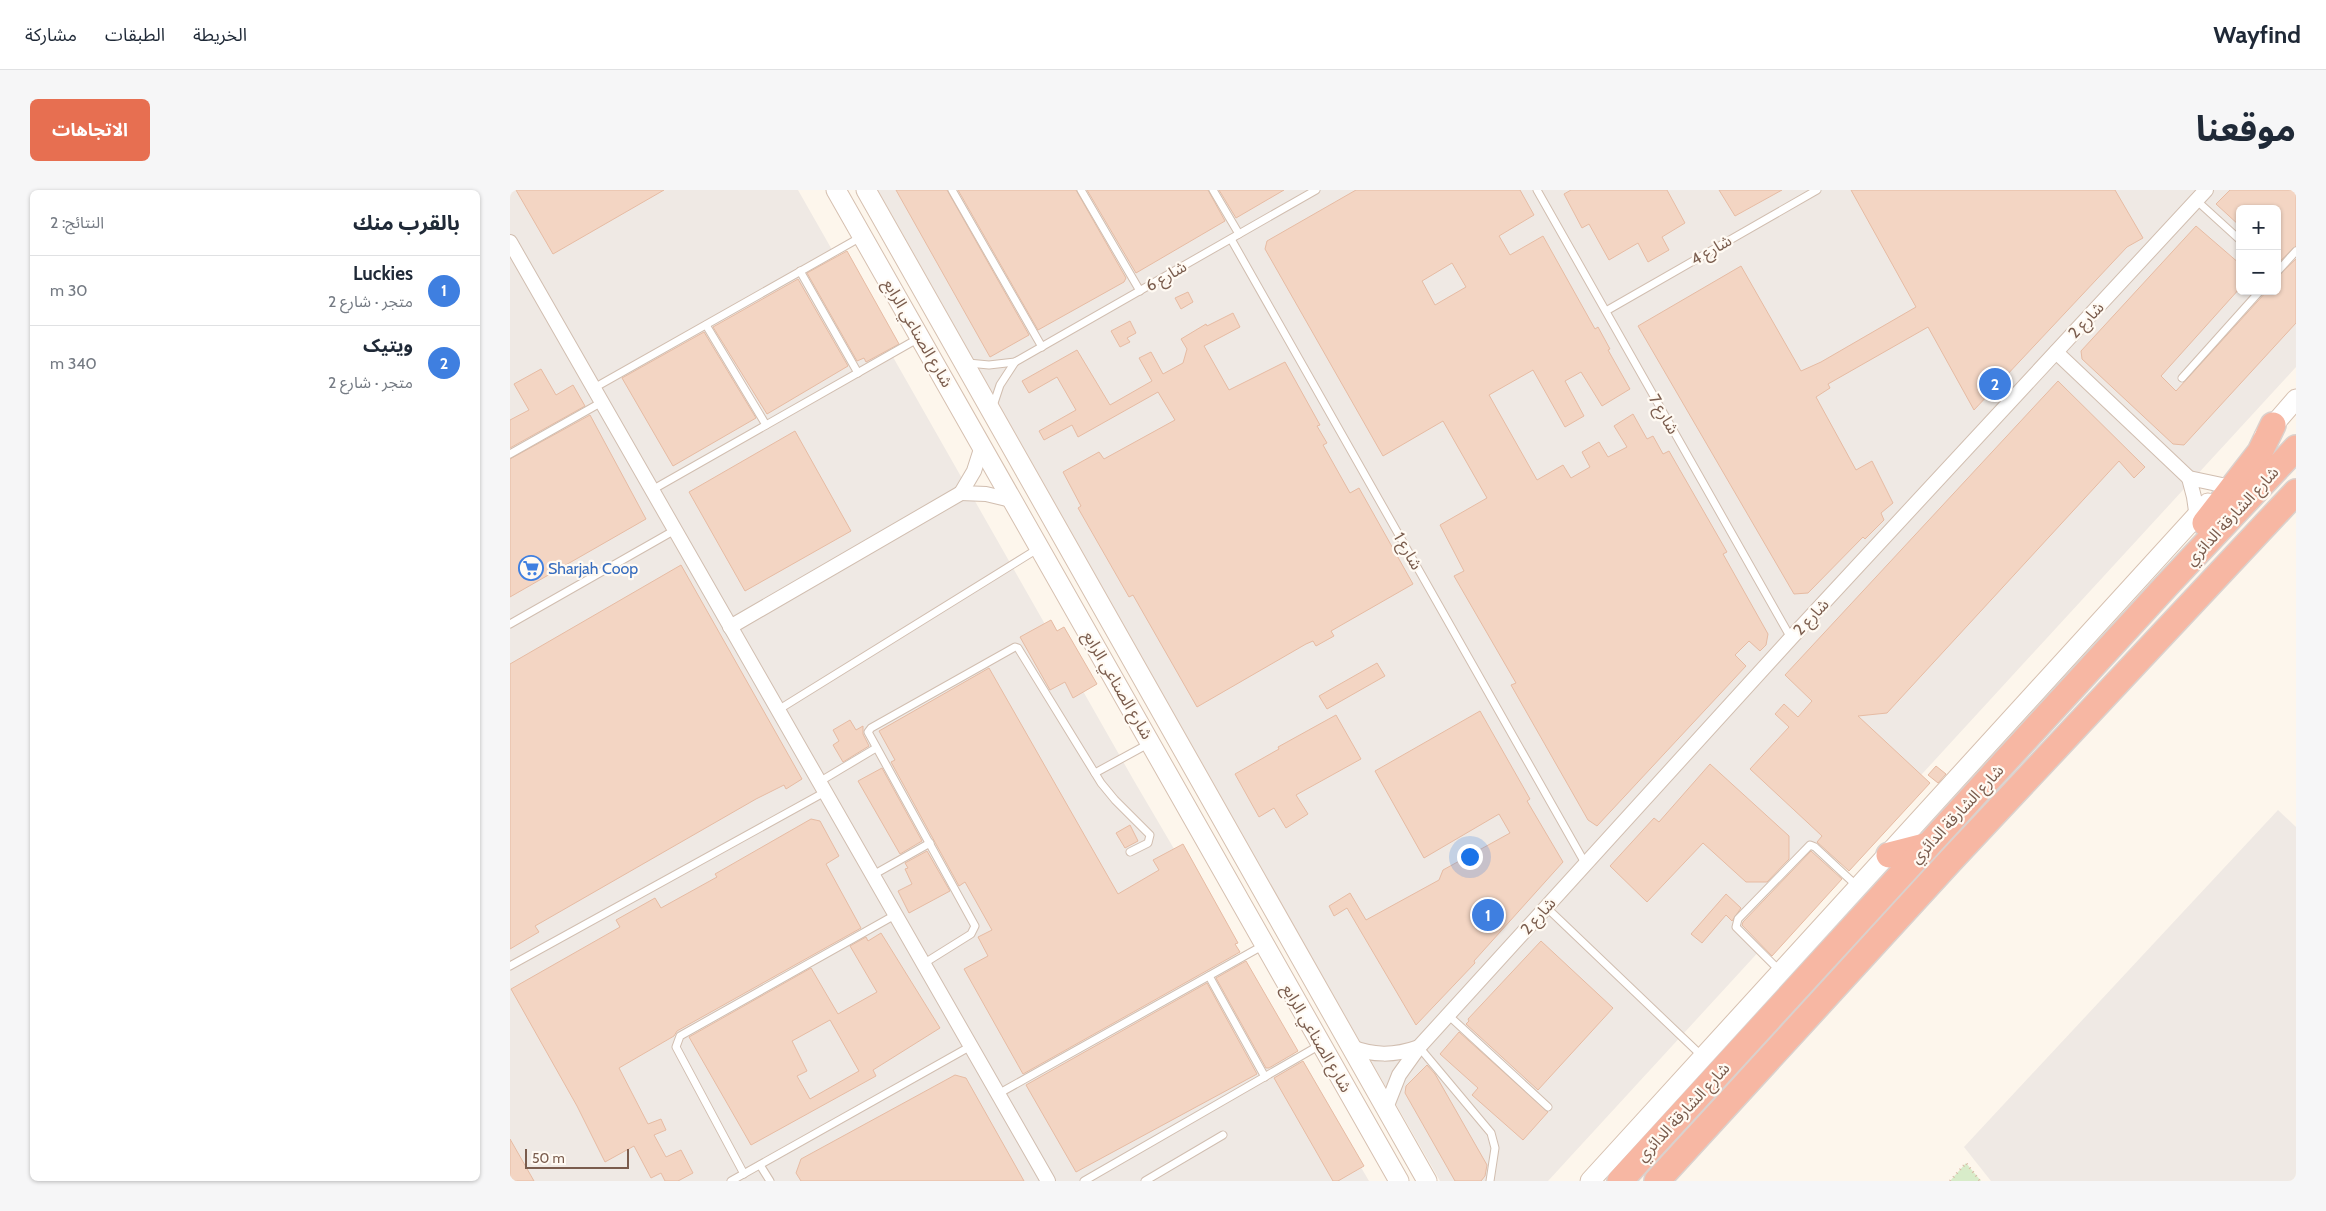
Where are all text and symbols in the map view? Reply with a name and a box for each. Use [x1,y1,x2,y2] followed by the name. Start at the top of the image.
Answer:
[2213,20,2301,49] text: Wayfind
[25,24,77,46] text: مشاركة
[105,24,165,46] text: الطبقات
[193,24,247,46] text: الخريطة
[30,99,150,161] button: الاتجاهات
[2196,107,2296,150] text: موقعنا
[2236,205,2281,295] map controls
[2236,205,2281,250] button: +
[353,210,460,235] text: بالقرب منك
[50,213,104,232] text: النتائج: 2
[1687,231,1736,272] street label: شارع 4
[2236,250,2281,295] button: −
[1142,257,1191,298] street label: شارع 6
[353,262,413,285] text: Luckies
[877,275,957,392] street label: شارع الصناعي الرابع
[50,281,87,300] text: 30 m
[441,281,447,300] text: 1
[328,292,413,311] text: متجر · شارع 2
[2064,298,2110,344] street label: شارع 2
[363,334,413,357] text: ویتیک
[50,354,97,373] text: 340 m
[440,354,448,373] text: 2
[1979,365,2011,403] pin: 2
[328,373,413,392] text: متجر · شارع 2
[1642,391,1683,439] street label: شارع 7
[2181,463,2285,571] street label: شارع الشارقة الدائري
[1387,529,1426,575] street label: شارع 1
[518,555,544,581] supermarket icon: Sharjah Coop
[548,559,638,578] place label: Sharjah Coop
[1789,595,1835,641] street label: شارع 2
[1077,627,1157,744] street label: شارع الصناعي الرابع
[1906,761,2010,869] street label: شارع الشارقة الدائري
[1457,844,1483,870] your location
[1516,894,1562,940] street label: شارع 2
[1472,896,1504,934] pin: 1
[1276,980,1356,1097] street label: شارع الصناعي الرابع
[1632,1059,1736,1167] street label: شارع الشارقة الدائري
[525,1146,629,1169] scale bar
[532,1149,565,1167] text: 50 m

